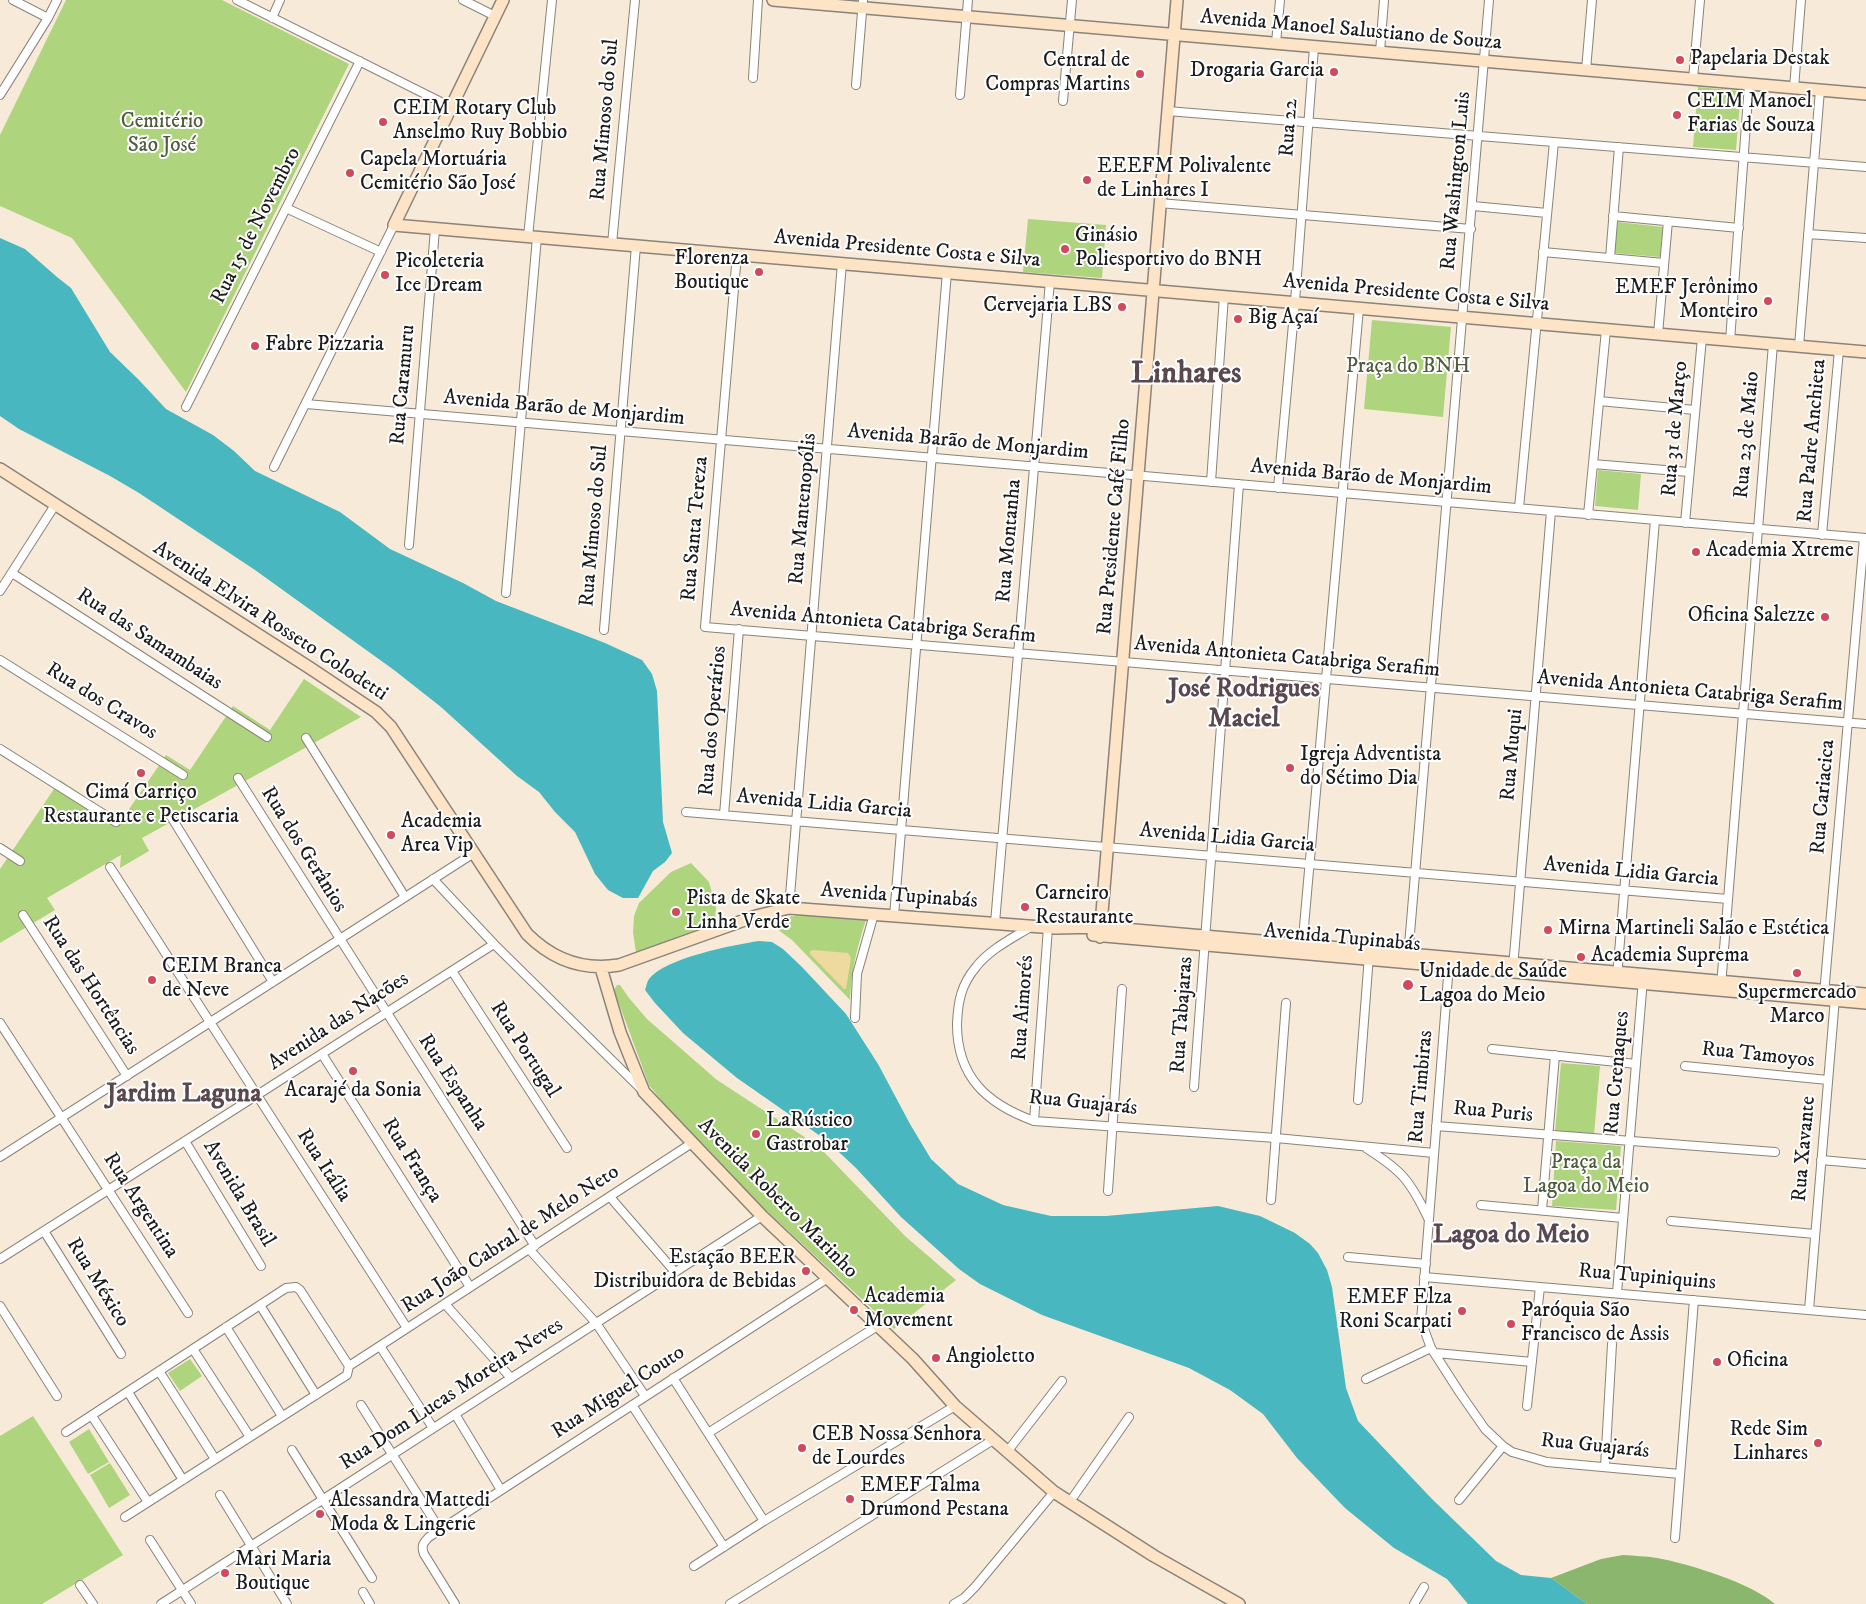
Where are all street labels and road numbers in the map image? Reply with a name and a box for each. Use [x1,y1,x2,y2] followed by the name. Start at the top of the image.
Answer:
[1199,5,1503,57] street label: Avenida Manoel Salustiano de Souza
[586,38,626,202] street label: Rua Mimoso do Sul
[1437,91,1477,271] street label: Rua Washington Luis
[1275,98,1305,158] street label: Rua 22
[207,144,307,308] street label: Rua 15 de Novembro
[773,226,1041,274] street label: Avenida Presidente Costa e Silva
[1282,270,1550,318] street label: Avenida Presidente Costa e Silva
[386,324,422,446] street label: Rua Caramuru
[1793,358,1833,524] street label: Rua Padre Anchieta
[1658,360,1694,498] street label: Rua 31 de Março
[1730,370,1766,500] street label: Rua 23 de Maio
[442,386,686,432] street label: Avenida Barão de Monjardim
[1093,418,1137,636] street label: Rua Presidente Café Filho
[846,420,1090,466] street label: Avenida Barão de Monjardim
[785,432,823,586] street label: Rua Mantenopólis
[575,444,615,608] street label: Rua Mimoso do Sul
[677,455,715,603] street label: Rua Santa Tereza
[1249,455,1493,501] street label: Avenida Barão de Monjardim
[992,478,1028,604] street label: Rua Montanha
[148,537,392,707] street label: Avenida Elvira Rosseto Colodetti
[71,583,227,697] street label: Rua das Samambaias
[729,598,1037,650] street label: Avenida Antonieta Catabriga Serafim
[1133,632,1441,684] street label: Avenida Antonieta Catabriga Serafim
[695,645,733,797] street label: Rua dos Operários
[41,658,161,746] street label: Rua dos Cravos
[1536,666,1844,718] street label: Avenida Antonieta Catabriga Serafim
[1496,708,1530,802] street label: Rua Muqui
[1806,739,1842,855] street label: Rua Cariacica
[254,782,352,918] street label: Rua dos Gerânios
[735,785,913,825] street label: Avenida Lidia Garcia
[1138,819,1316,859] street label: Avenida Lidia Garcia
[1542,853,1720,893] street label: Avenida Lidia Garcia
[820,879,978,915] street label: Avenida Tupinabás
[36,912,144,1060] street label: Rua das Hortências
[1263,920,1421,958] street label: Avenida Tupinabás
[1008,954,1040,1062] street label: Rua Aimorés
[1166,956,1200,1074] street label: Rua Tabajaras
[264,967,414,1077] street label: Avenida das Nacões
[484,997,564,1103] street label: Rua Portugal
[1600,1010,1636,1136] street label: Rua Crenaques
[1405,1029,1439,1145] street label: Rua Timbiras
[412,1030,492,1136] street label: Rua Espanha
[1700,1038,1816,1074] street label: Rua Tamoyos
[1027,1086,1139,1122] street label: Rua Guajarás
[1788,1095,1822,1203] street label: Rua Xavante
[1452,1097,1534,1129] street label: Rua Puris
[375,1114,447,1208] street label: Rua França
[692,1114,862,1284] street label: Avenida Roberto Marinho
[290,1125,356,1207] street label: Rua Itália
[196,1136,280,1252] street label: Avenida Brasil
[97,1149,183,1263] street label: Rua Argentina
[398,1160,624,1320] street label: Rua João Cabral de Melo Neto
[60,1234,134,1332] street label: Rua México
[1577,1259,1717,1297] street label: Rua Tupiniquins
[336,1313,568,1477] street label: Rua Dom Lucas Moreira Neves
[548,1341,690,1445] street label: Rua Miguel Couto
[1539,1429,1651,1465] street label: Rua Guajarás

